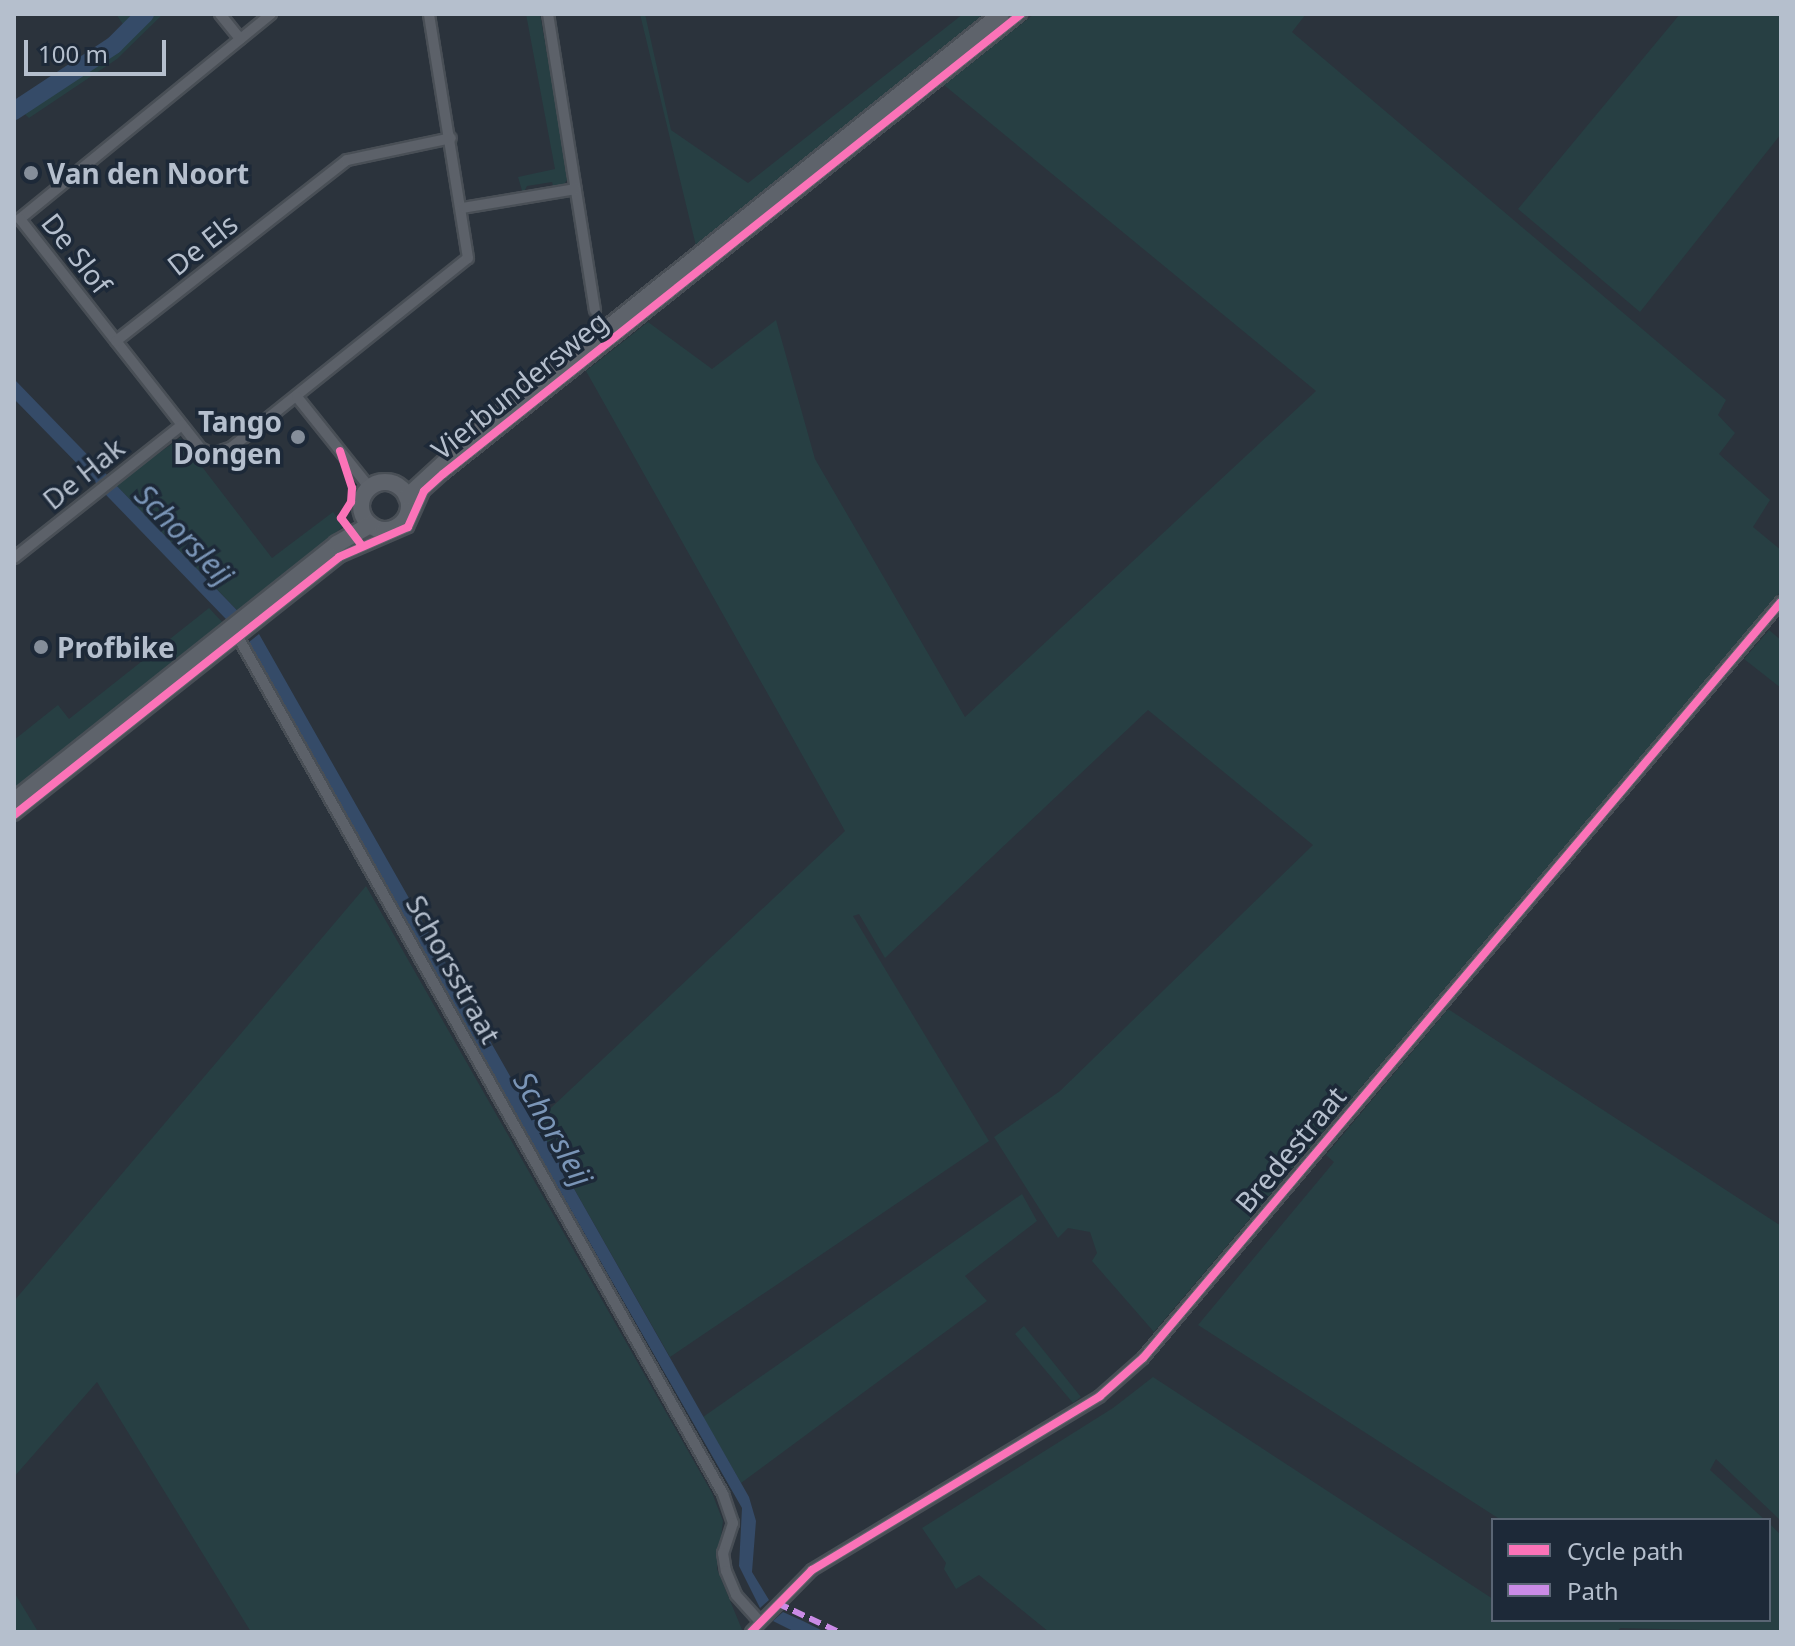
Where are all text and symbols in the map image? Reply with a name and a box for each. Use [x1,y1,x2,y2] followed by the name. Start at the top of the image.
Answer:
[28,24,170,74] scale bar
[38,37,108,70] text: 100 m
[47,156,249,190] place label: Van den Noort
[22,164,40,182] marker: Van den Noort
[35,206,119,300] street label: De Slof
[160,206,244,282] street label: De Els
[424,304,614,466] street label: Vierbundersweg
[173,404,282,470] place label: Tango Dongen
[289,428,307,446] marker: Tango Dongen
[36,430,130,516] street label: De Hak
[127,477,241,593] water label: Schorsleij
[57,630,175,664] place label: Profbike
[32,638,50,656] marker: Profbike
[400,889,508,1049] street label: Schorsstraat
[506,1065,600,1193] water label: Schorsleij
[1228,1079,1352,1219] street label: Bredestraat
[1491,1518,1771,1622] legend
[1567,1534,1684,1567] text: Cycle path
[1567,1574,1618,1607] text: Path

